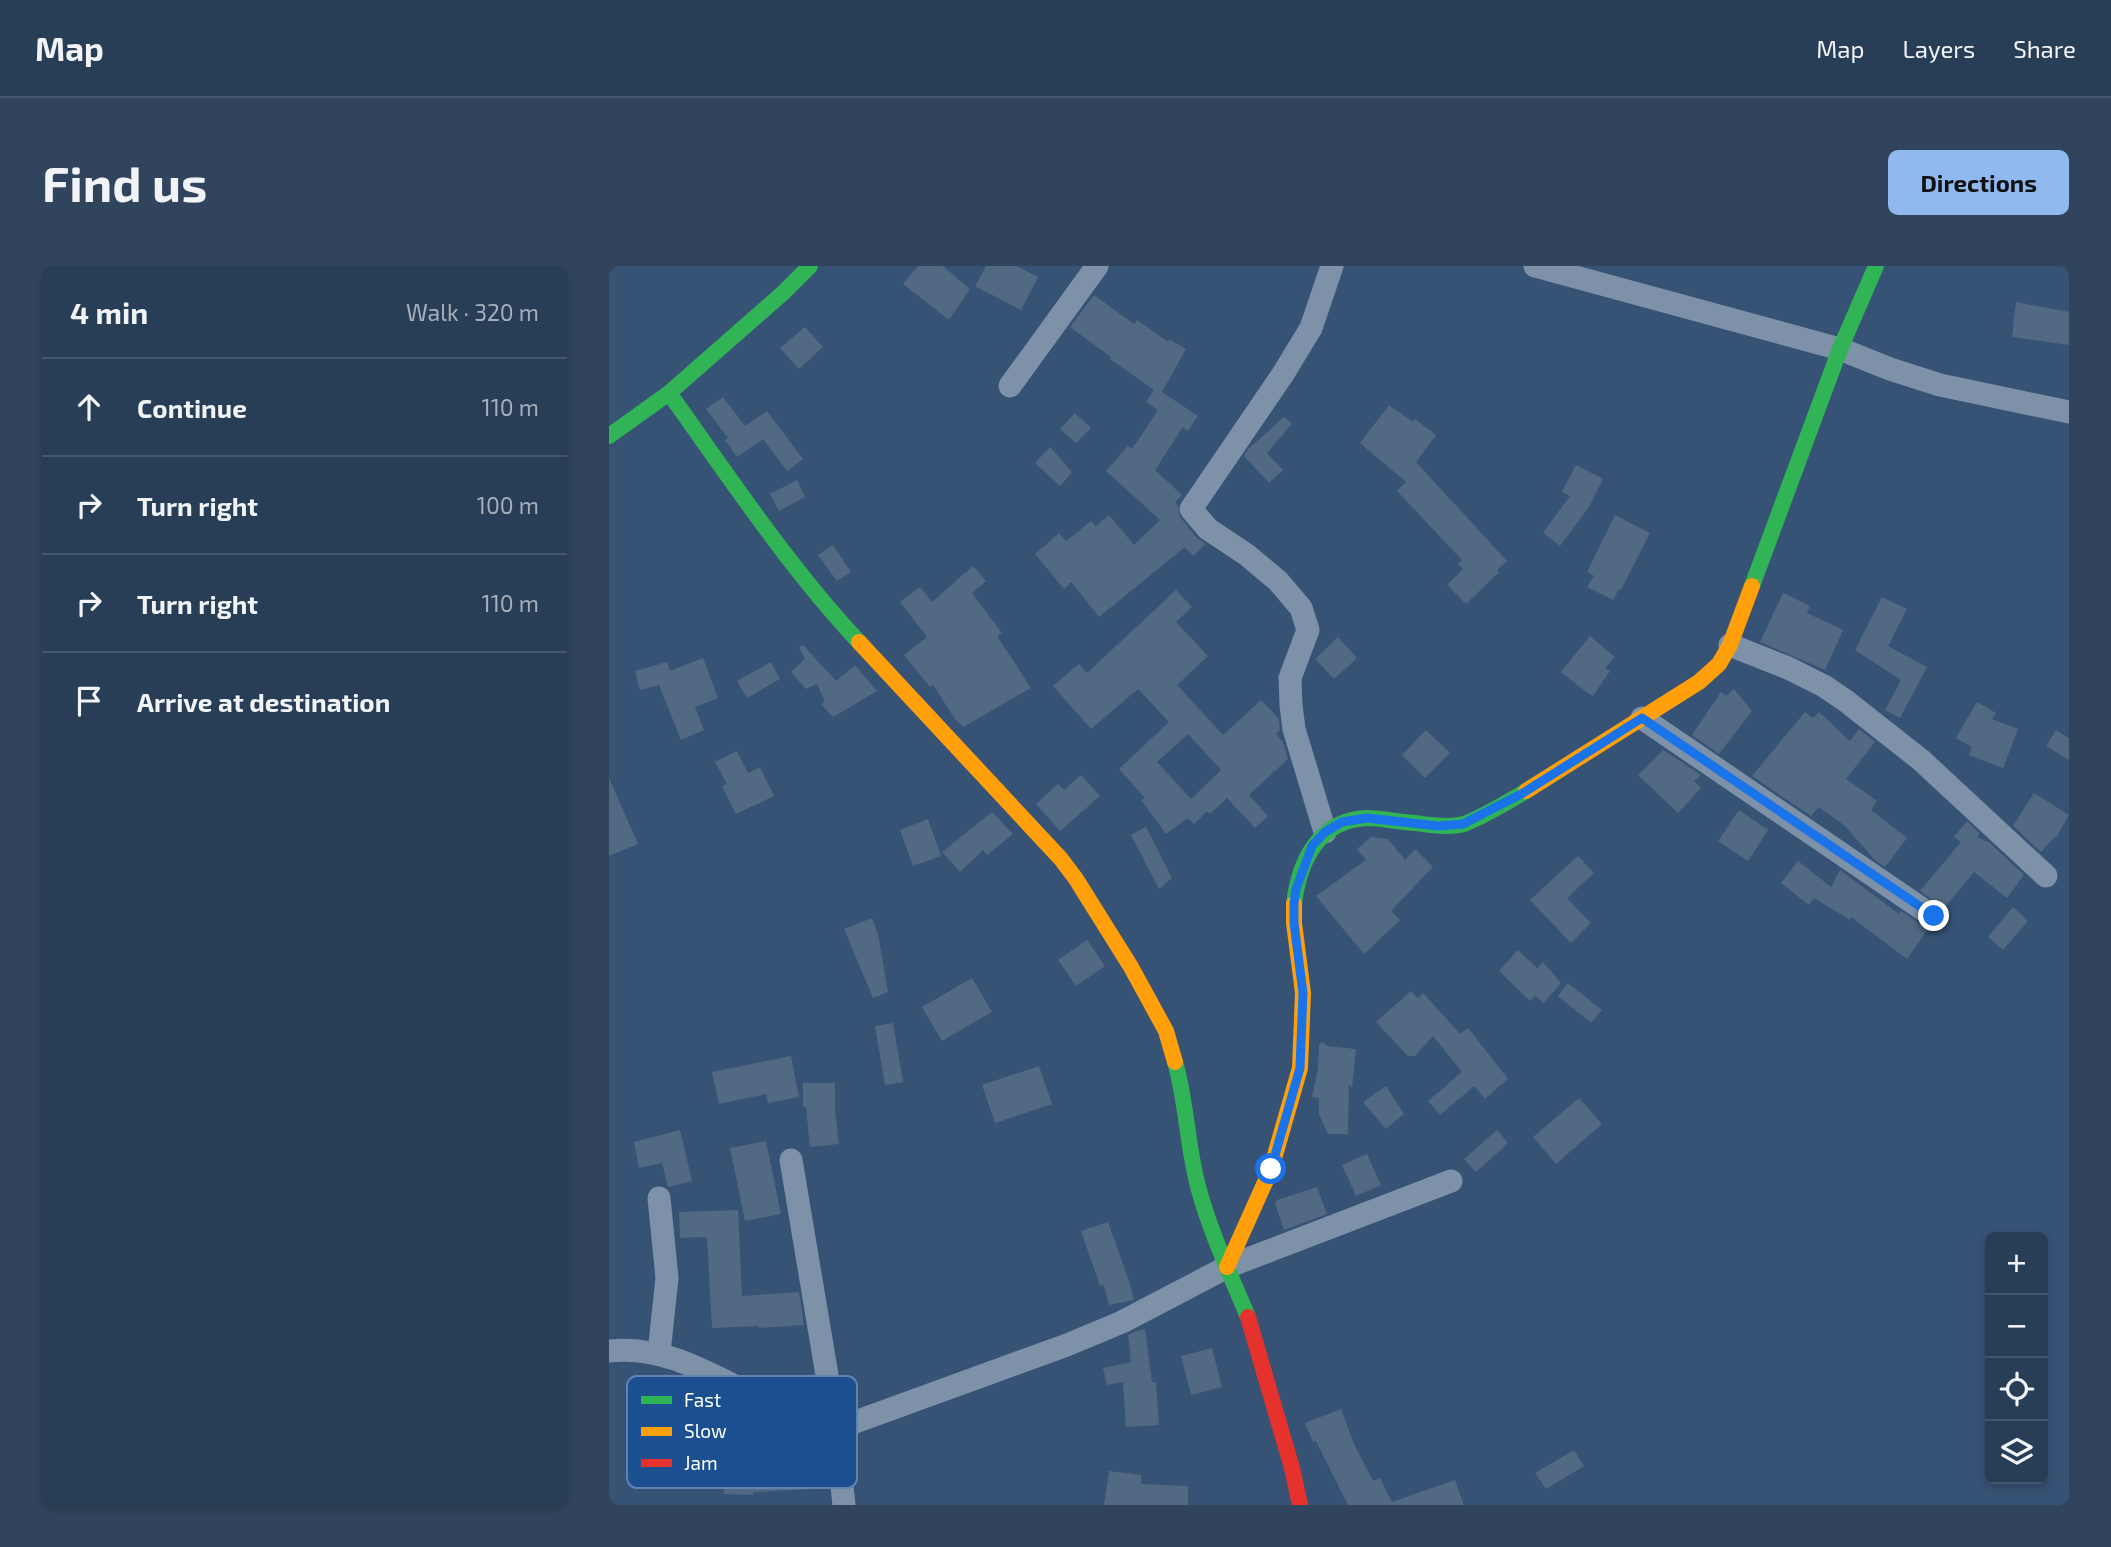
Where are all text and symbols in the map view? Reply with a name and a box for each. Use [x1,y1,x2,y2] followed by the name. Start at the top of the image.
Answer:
[35,28,104,68] text: Map
[1816,34,1864,63] text: Map
[1902,34,1975,63] text: Layers
[2013,34,2076,63] text: Share
[1888,150,2069,215] button: Directions
[42,153,207,212] text: Find us
[70,294,148,330] text: 4 min
[406,298,539,326] text: Walk · 320 m
[70,388,108,426] icon: ahead
[137,392,247,423] text: Continue
[482,393,539,421] text: 110 m
[70,486,108,524] icon: right
[137,490,258,521] text: Turn right
[477,491,539,519] text: 100 m
[70,584,108,622] icon: right
[137,588,258,619] text: Turn right
[482,589,539,617] text: 110 m
[70,682,108,720] icon: arrive
[137,686,390,717] text: Arrive at destination
[1918,900,1949,931] route end
[1255,1153,1286,1184] route start
[1985,1232,2048,1484] map controls
[1985,1232,2048,1295] button: +
[1985,1295,2048,1358] button: −
[1985,1358,2048,1421] button: locate
[627,1376,857,1488] legend
[684,1388,721,1411] text: Fast
[684,1419,727,1442] text: Slow
[1985,1421,2048,1484] button: layers
[684,1451,718,1474] text: Jam

